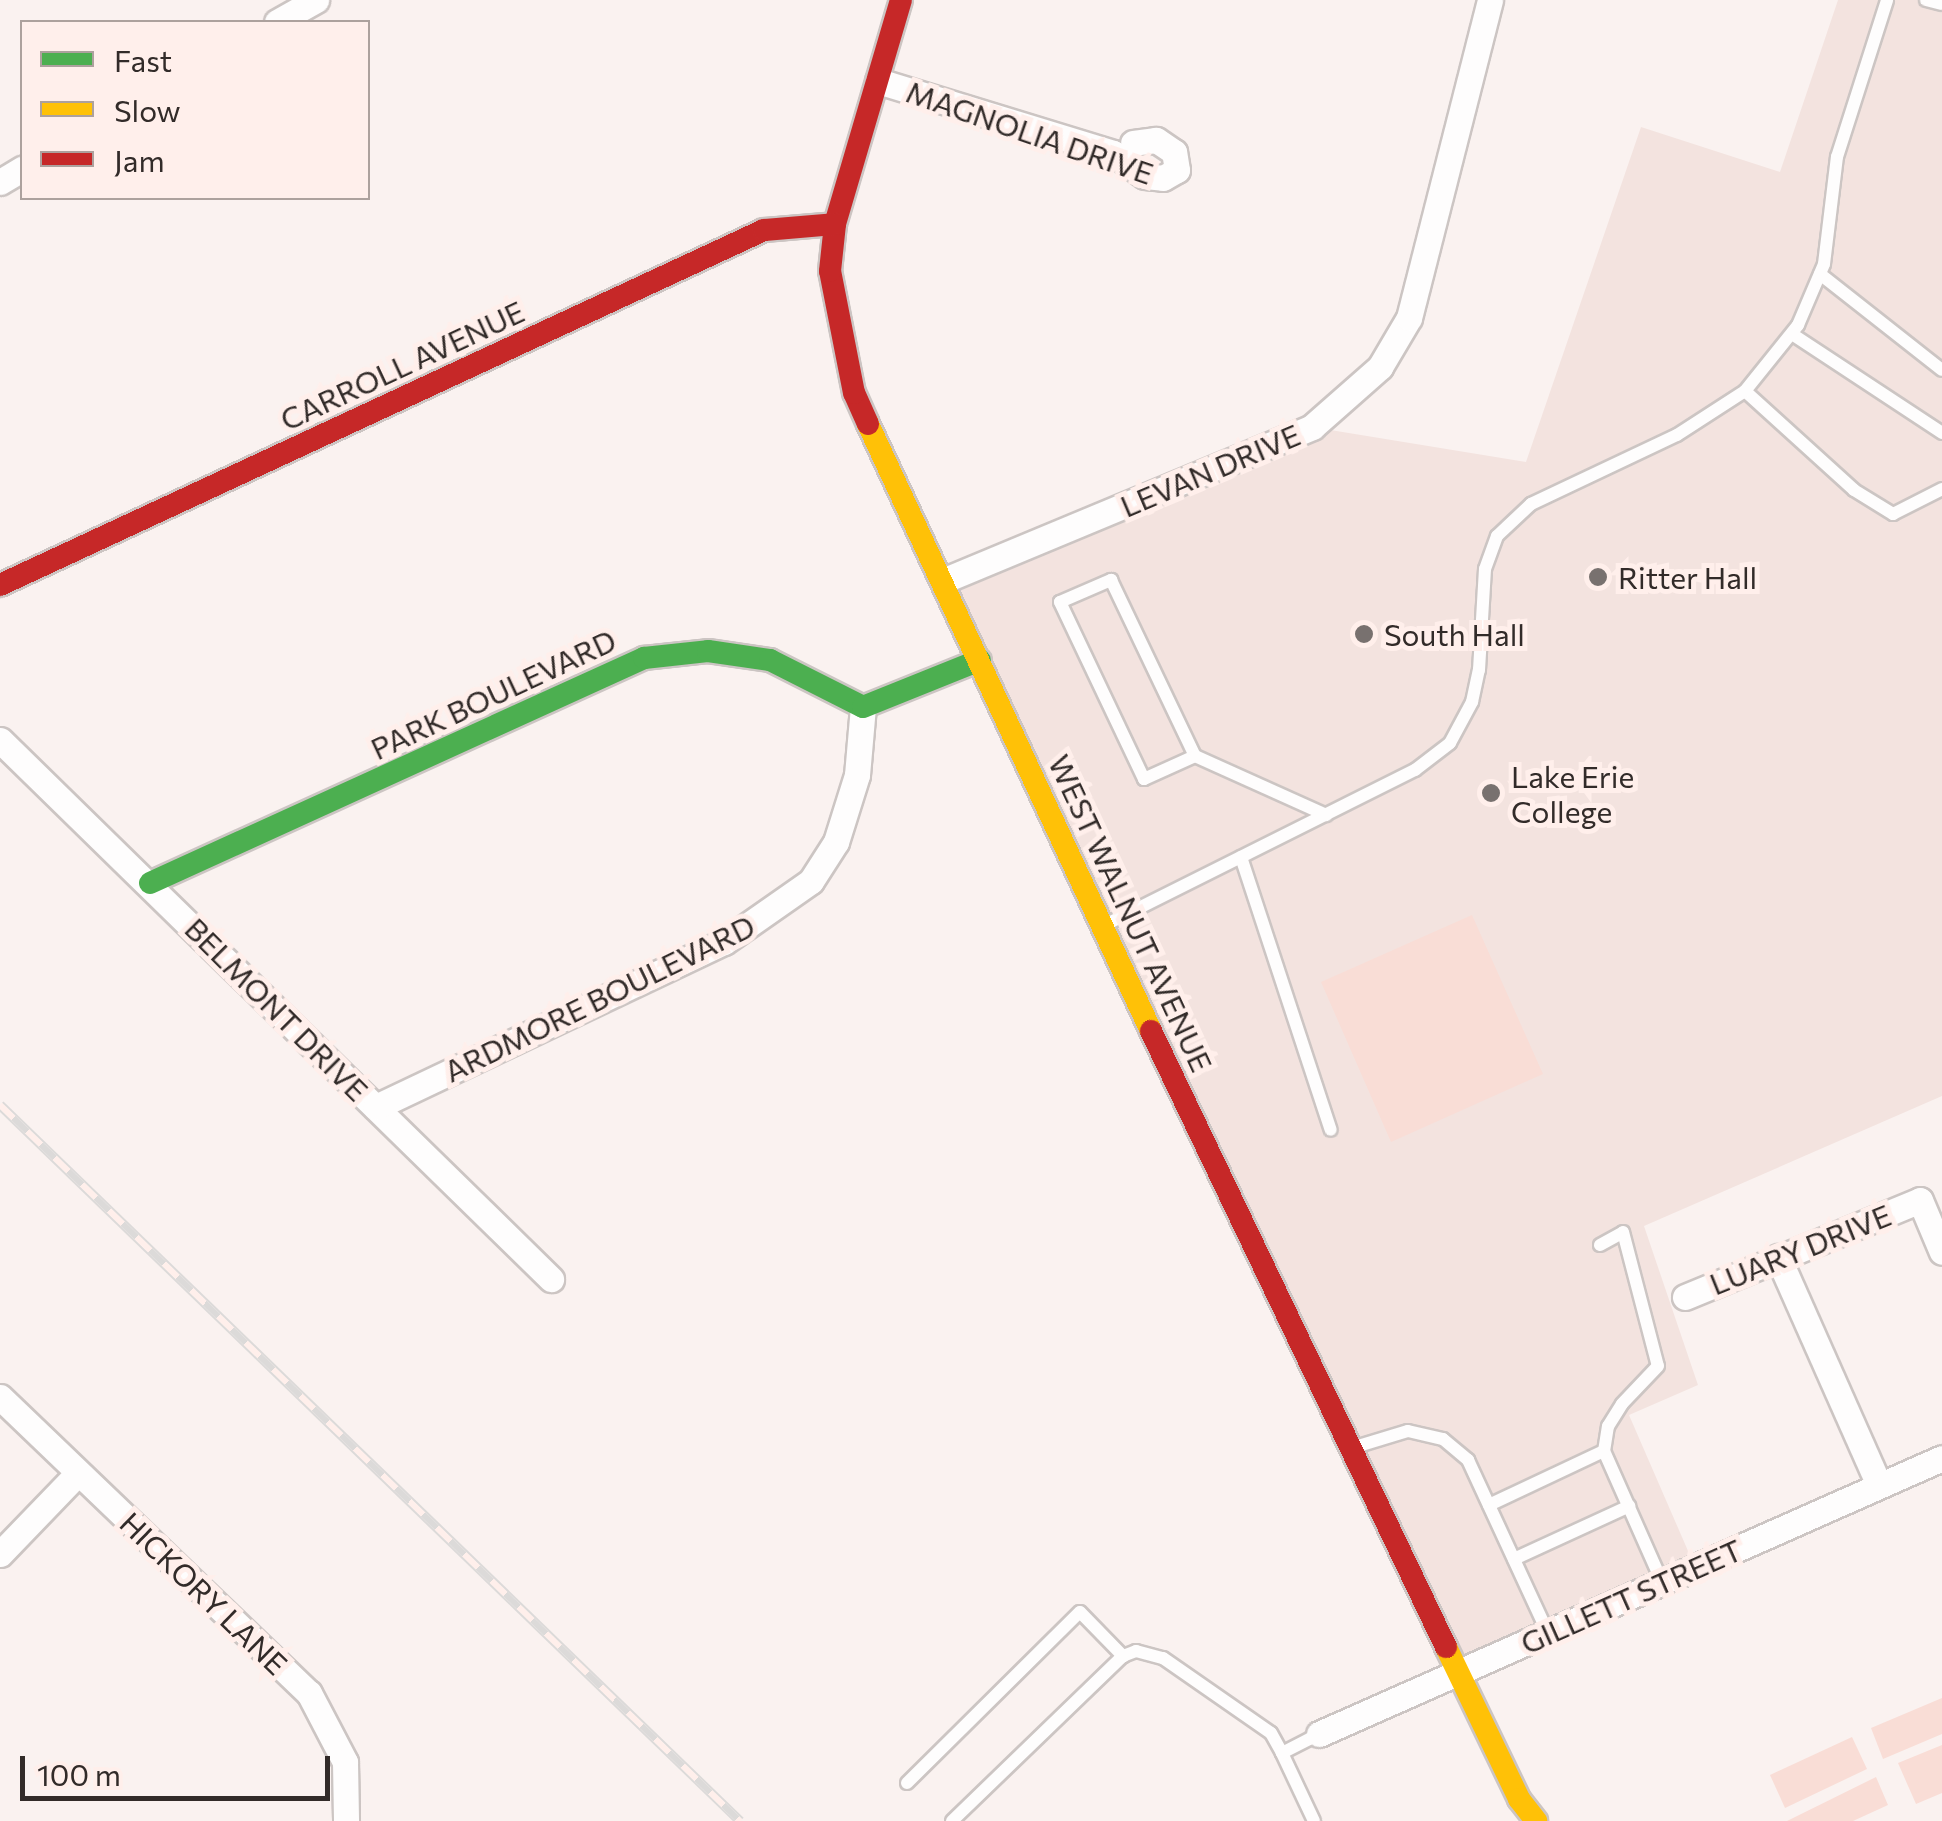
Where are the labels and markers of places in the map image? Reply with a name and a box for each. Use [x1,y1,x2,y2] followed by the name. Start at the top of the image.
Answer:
[1618,559,1757,595] place label: Ritter Hall
[1587,566,1609,588] marker: Ritter Hall
[1384,616,1525,652] place label: South Hall
[1353,623,1375,645] marker: South Hall
[1511,758,1634,828] place label: Lake Erie College
[1480,782,1502,804] marker: Lake Erie College

